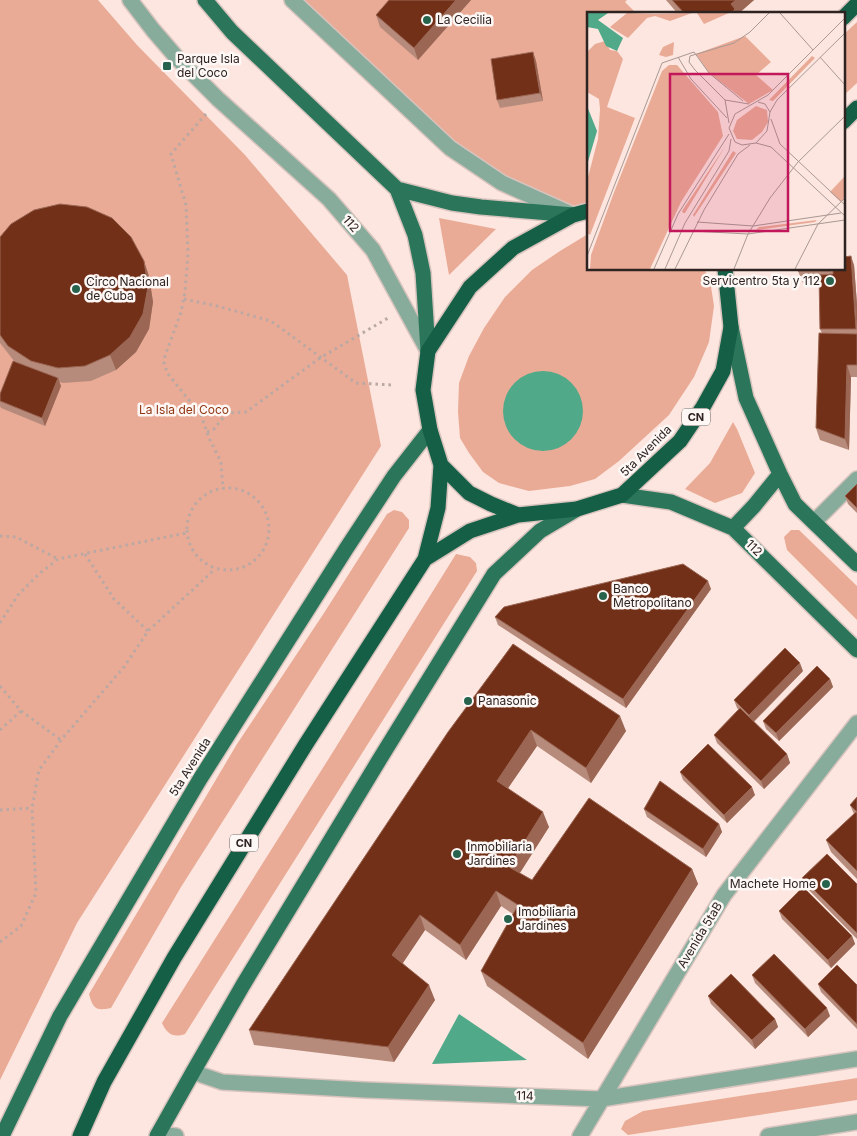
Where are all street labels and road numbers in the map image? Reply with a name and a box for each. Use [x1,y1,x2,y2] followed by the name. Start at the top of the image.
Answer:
[340,212,363,235] street label: 112
[682,408,710,426] road number: CN
[617,422,674,479] street label: 5ta Avenida
[743,536,766,559] street label: 112
[166,735,214,799] street label: 5ta Avenida
[230,834,258,851] road number: CN
[674,899,725,970] street label: Avenida 5taB
[516,1088,534,1103] street label: 114

